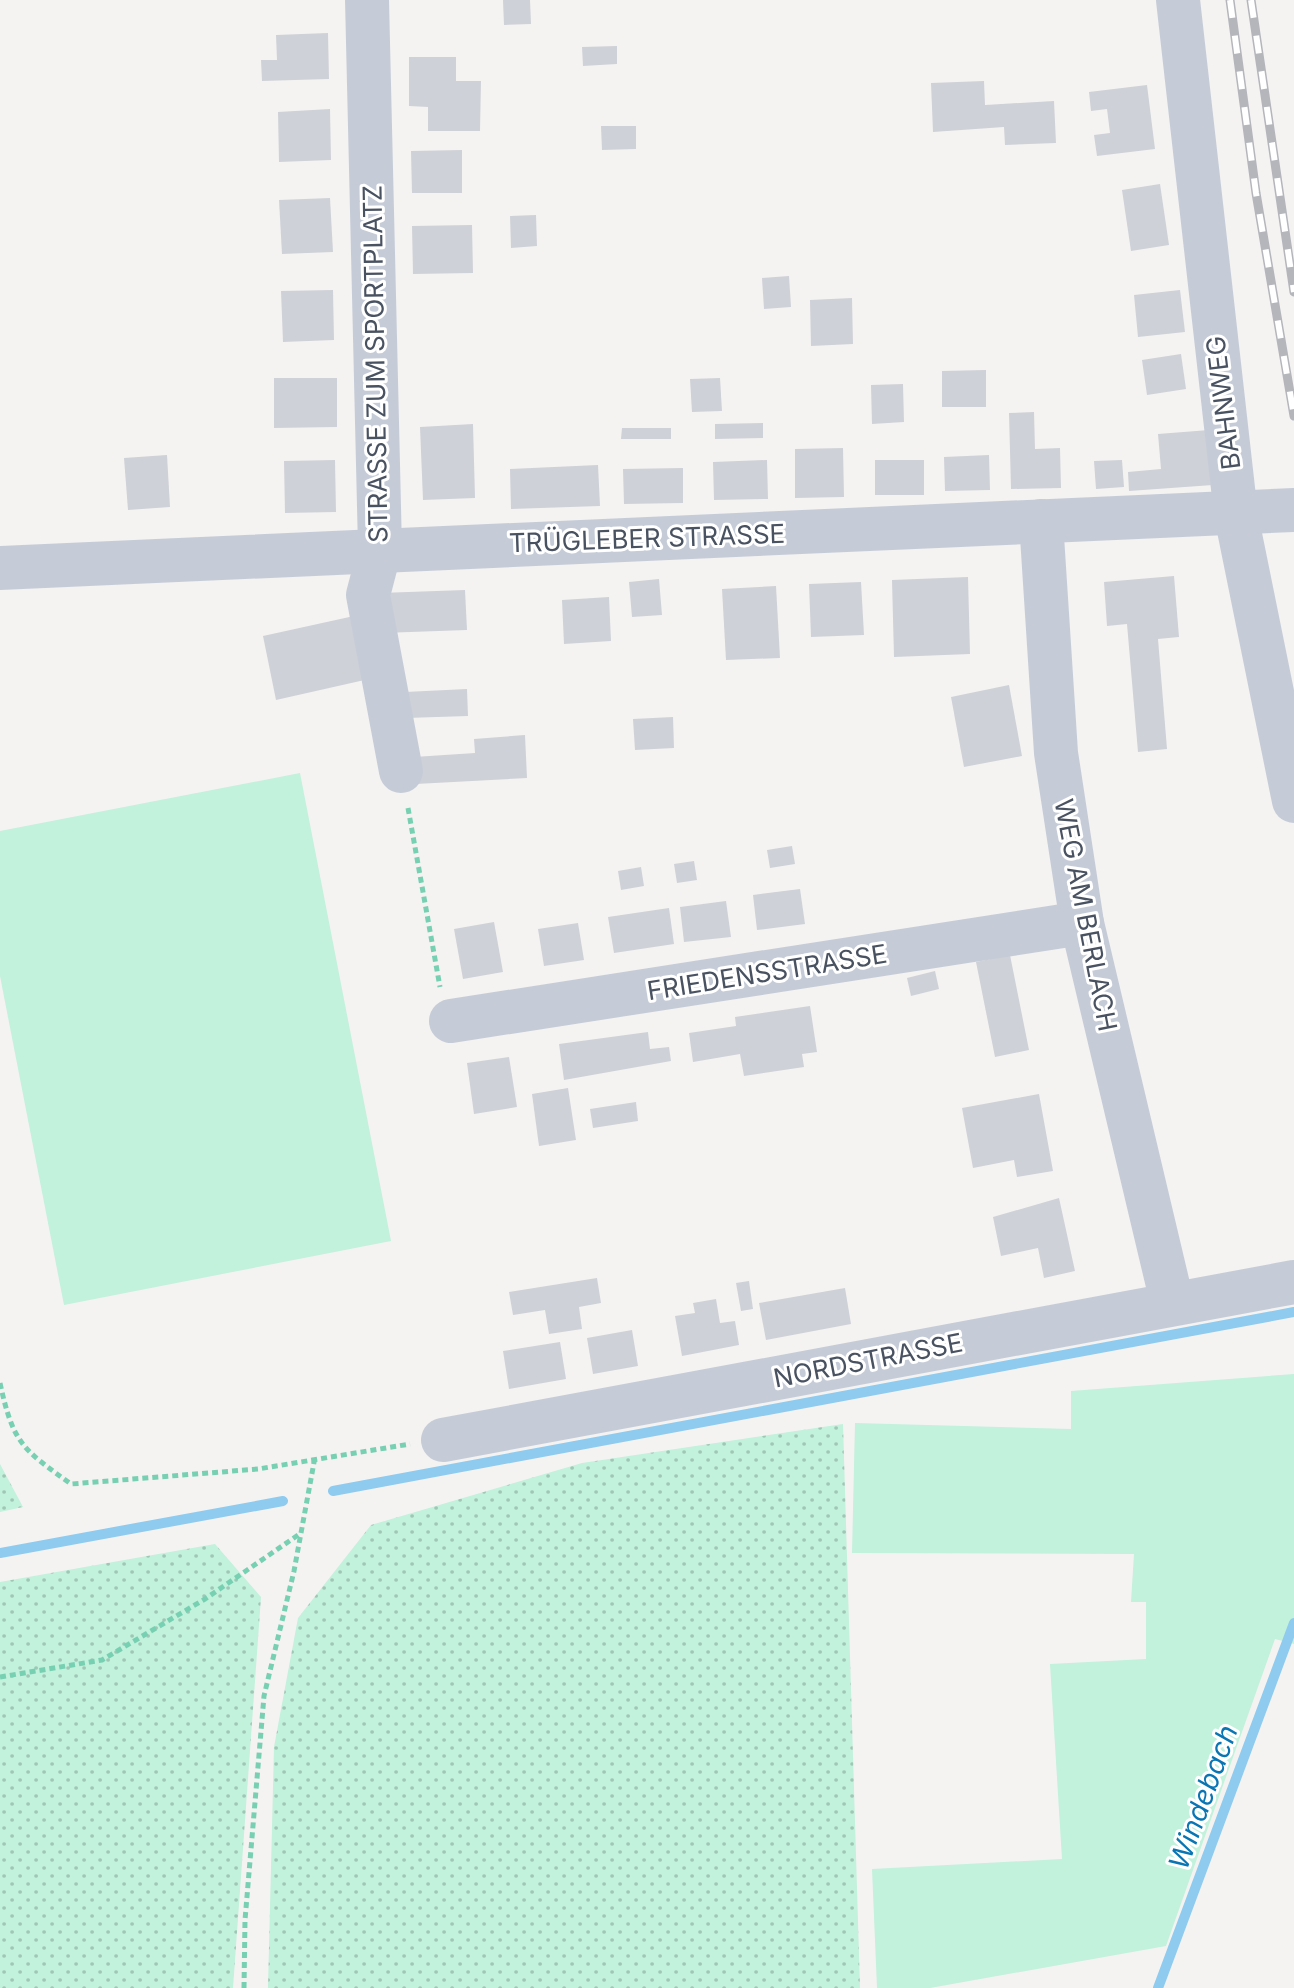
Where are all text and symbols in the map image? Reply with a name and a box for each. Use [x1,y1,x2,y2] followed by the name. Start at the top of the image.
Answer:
[356,185,394,543] street label: STRASSE ZUM SPORTPLATZ
[1199,334,1247,472] street label: BAHNWEG
[508,518,786,558] street label: TRÜGLEBER STRASSE
[1048,796,1124,1034] street label: WEG AM BERLACH
[645,938,889,1006] street label: FRIEDENSSTRASSE
[771,1326,965,1394] street label: NORDSTRASSE
[1161,1720,1245,1874] water label: Windebach

